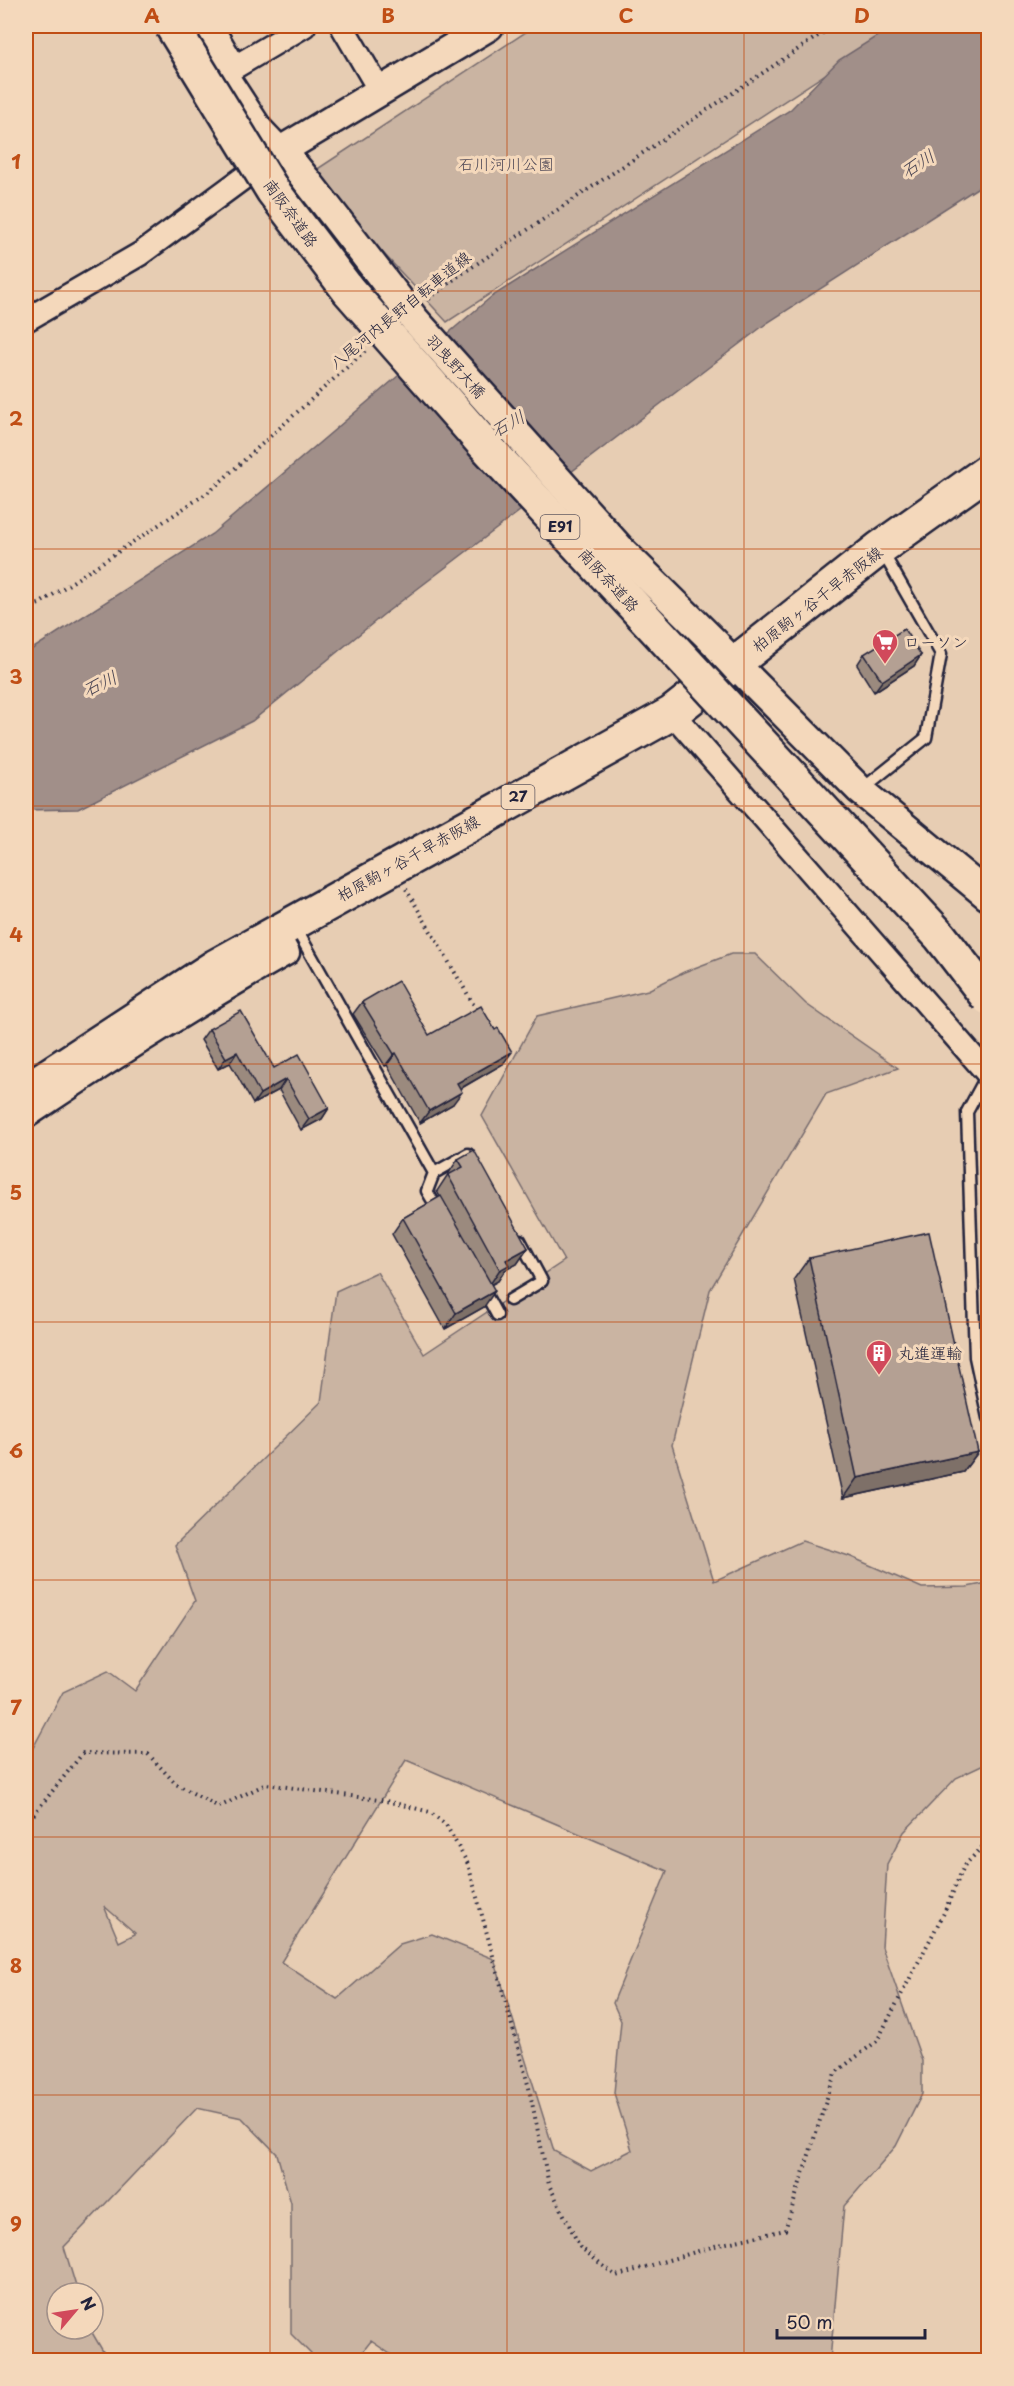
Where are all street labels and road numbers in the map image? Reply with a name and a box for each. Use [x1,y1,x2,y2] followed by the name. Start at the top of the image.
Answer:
[259,173,325,252] street label: 南阪奈道路
[323,245,475,374] street label: 八尾河内長野自転車道線
[421,328,492,403] street label: 羽曳野大橋
[540,515,580,539] road number: E91
[746,539,887,657] street label: 柏原駒ヶ谷千早赤阪線
[574,542,646,617] street label: 南阪奈道路
[502,785,534,809] road number: 27
[332,808,483,906] street label: 柏原駒ヶ谷千早赤阪線

